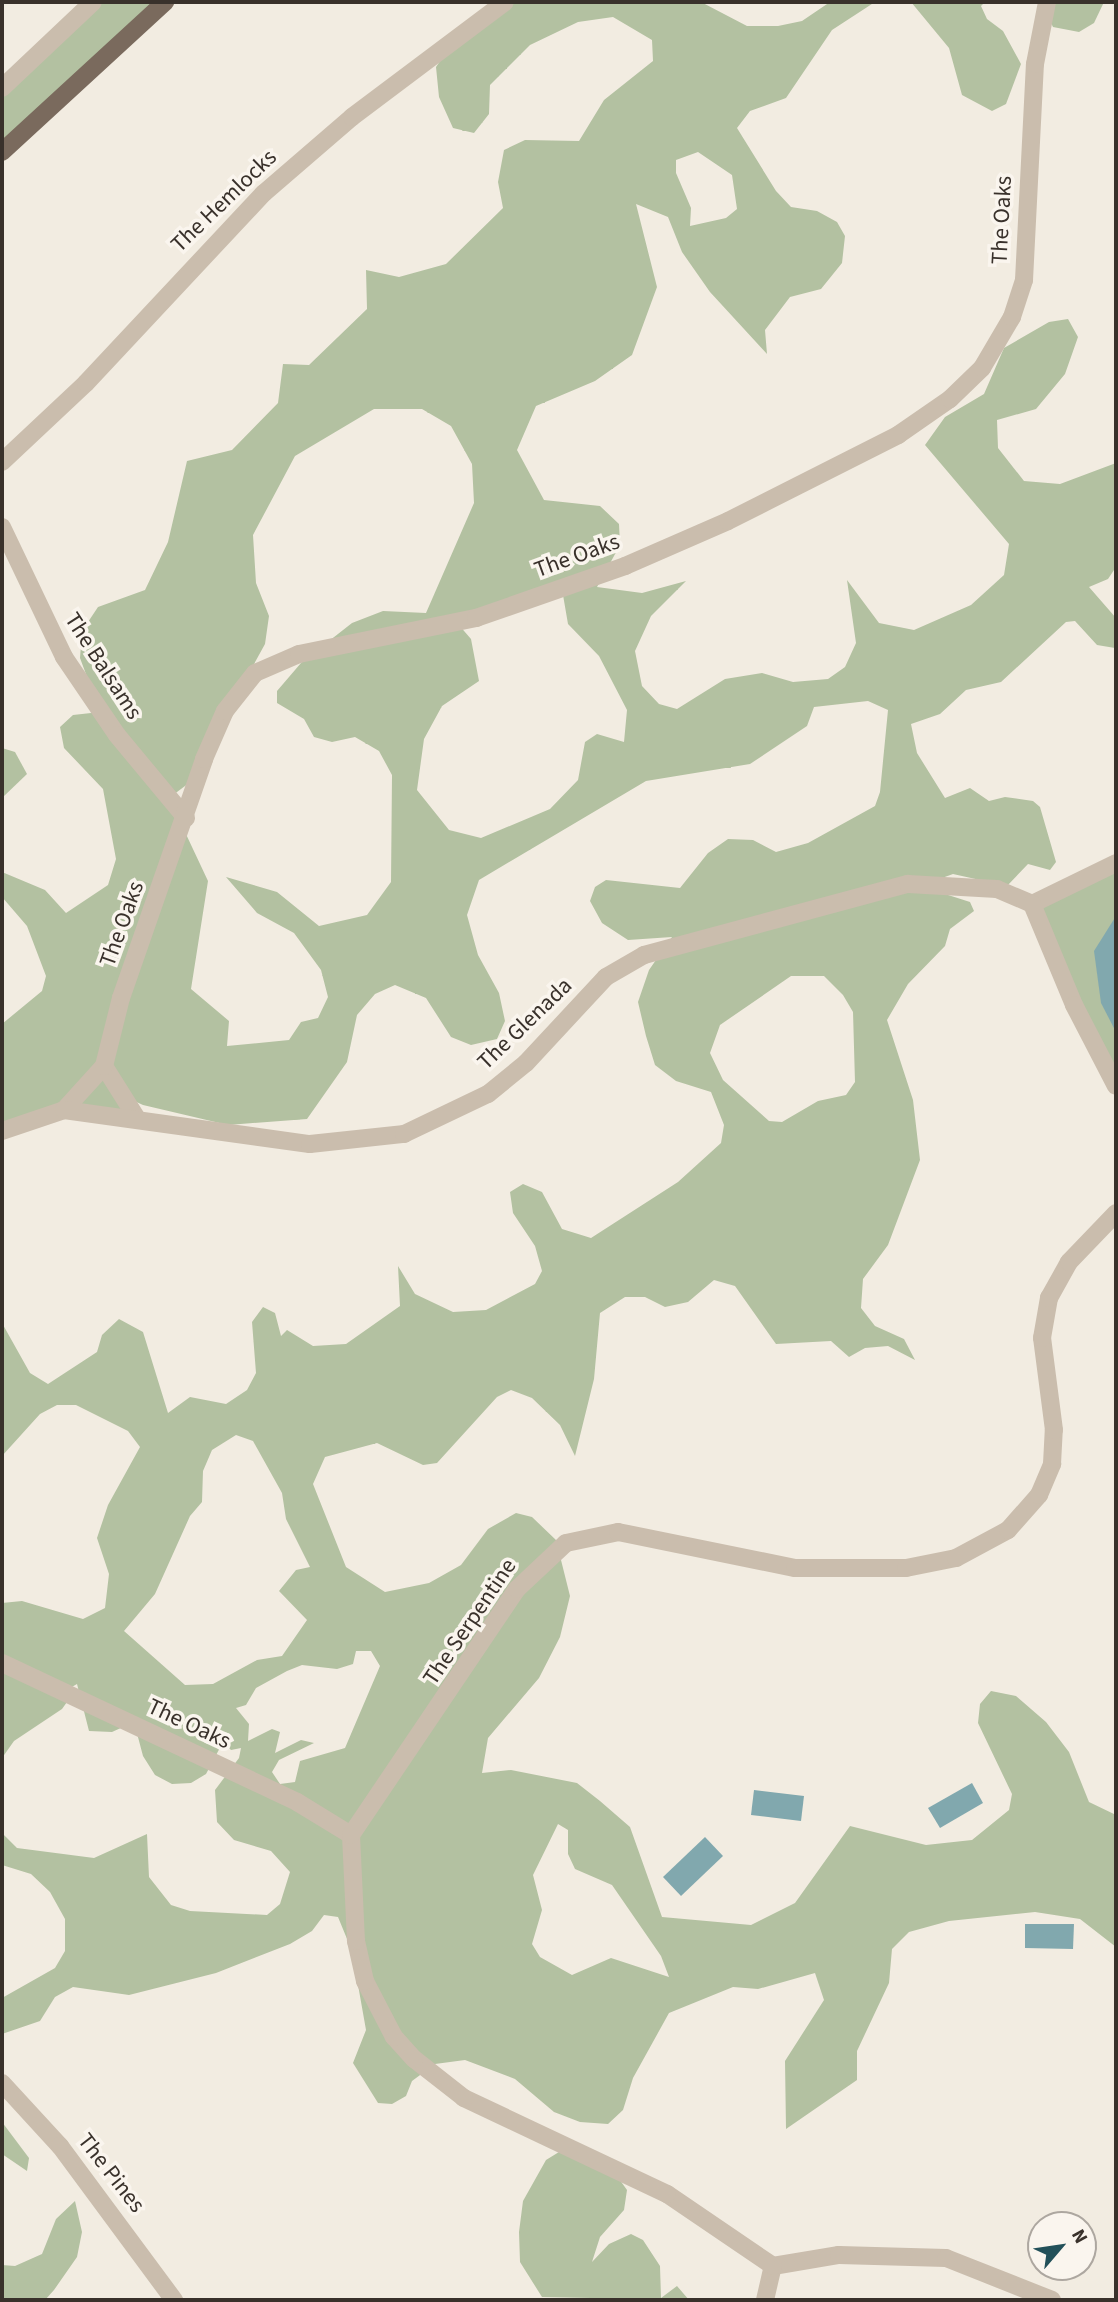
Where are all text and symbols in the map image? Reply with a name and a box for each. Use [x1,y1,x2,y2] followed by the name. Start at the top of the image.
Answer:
[165,144,283,258] street label: The Hemlocks
[986,175,1018,265] street label: The Oaks
[531,528,623,584] street label: The Oaks
[58,607,148,725] street label: The Balsams
[94,878,150,970] street label: The Oaks
[472,972,578,1076] street label: The Glenada
[418,1553,522,1691] street label: The Serpentine
[143,1693,235,1755] street label: The Oaks
[71,2128,151,2218] street label: The Pines
[1027,2211,1097,2281] north arrow
[1064,2224,1094,2249] text: N

